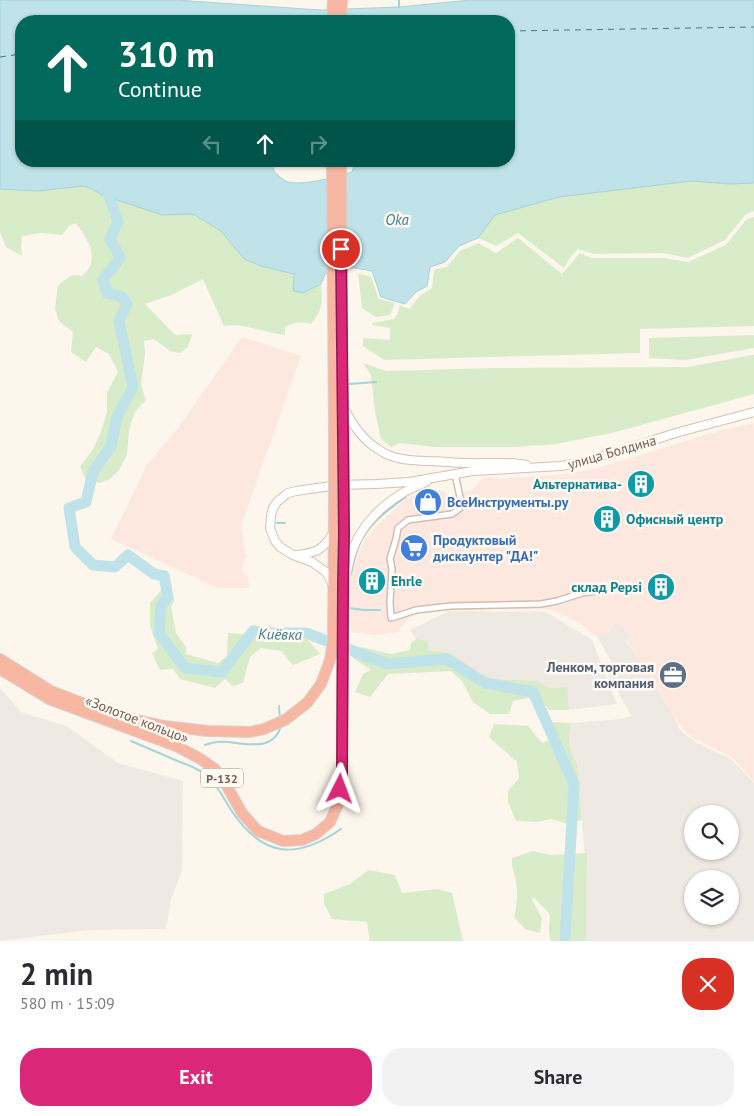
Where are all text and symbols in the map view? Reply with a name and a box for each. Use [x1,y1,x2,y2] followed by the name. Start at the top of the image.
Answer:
[118,31,215,77] text: 310 m
[35,35,100,100] icon: ahead
[118,75,202,103] text: Continue
[198,130,226,158] icon: left
[251,130,279,158] icon: ahead
[304,130,332,158] icon: right
[385,210,409,229] water label: Oka
[320,228,362,270] pin
[327,235,355,263] icon: arrive
[566,431,658,473] street label: улица Болдина
[626,469,656,499] building icon: Альтернатива-
[533,475,622,493] place label: Альтернатива-
[413,487,443,517] shop icon: ВсеИнструменты.ру
[447,493,569,511] place label: ВсеИнструменты.ру
[592,504,622,534] building icon: Офисный центр
[626,510,724,528] place label: Офисный центр
[432,531,539,565] place label: Продуктовый дискаунтер "ДА!"
[399,533,429,563] supermarket icon: Продуктовый дискаунтер "ДА!"
[357,566,387,596] building icon: Ehrle
[391,572,422,590] place label: Ehrle
[646,572,676,602] building icon: склад Pepsi
[571,578,642,596] place label: склад Pepsi
[258,624,303,644] water label: Киёвка
[546,658,654,692] place label: Ленком, торговая компания
[658,660,688,690] office icon: Ленком, торговая компания
[83,691,191,747] street label: «Золотое кольцо»
[313,762,365,814] position arrow
[201,768,243,788] road number: Р-132
[684,805,739,925] map controls
[684,805,739,860] button: search
[684,870,739,925] button: layers
[20,954,93,993] text: 2 min
[682,958,734,1010] button: close
[20,993,115,1013] text: 580 m · 15:09
[20,1048,372,1106] button: Exit
[382,1048,734,1106] button: Share

